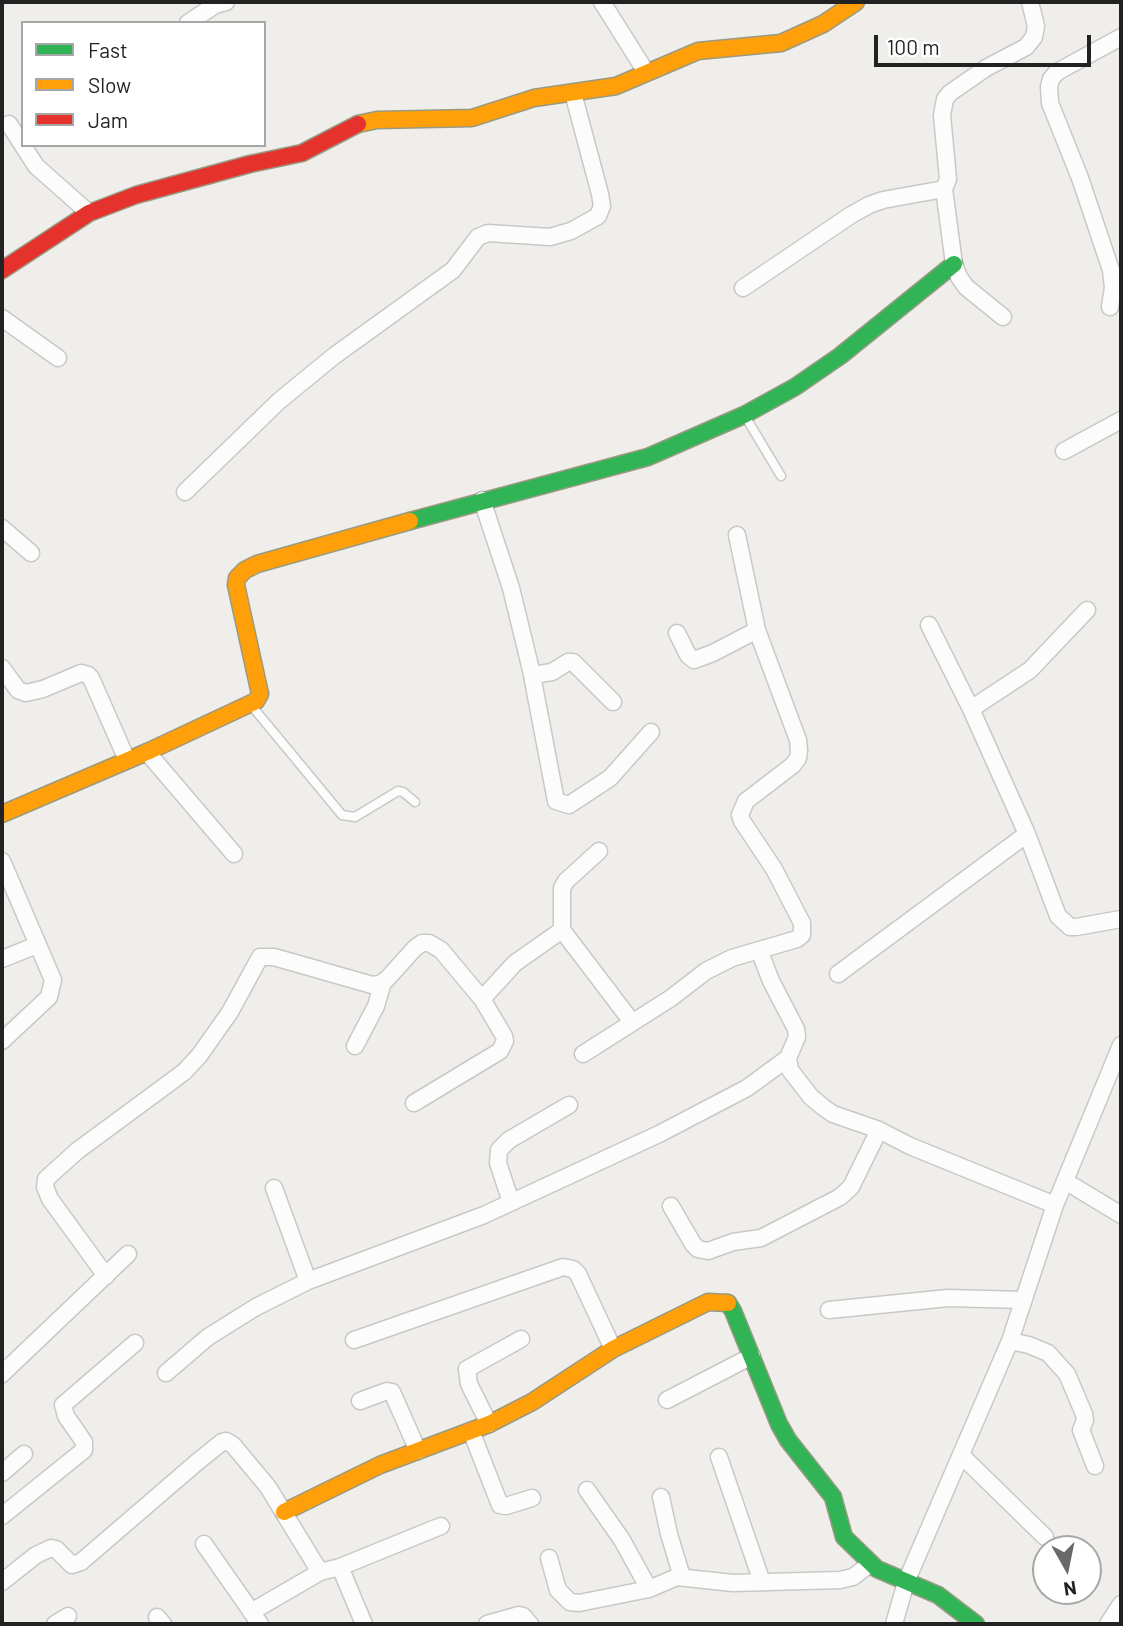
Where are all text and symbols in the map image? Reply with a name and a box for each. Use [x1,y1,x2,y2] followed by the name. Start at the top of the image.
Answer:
[21,21,266,147] legend
[878,21,1095,65] scale bar
[887,34,940,59] text: 100 m
[88,37,128,62] text: Fast
[88,72,131,97] text: Slow
[88,107,128,132] text: Jam
[1032,1535,1102,1605] north arrow
[1062,1577,1078,1602] text: N

